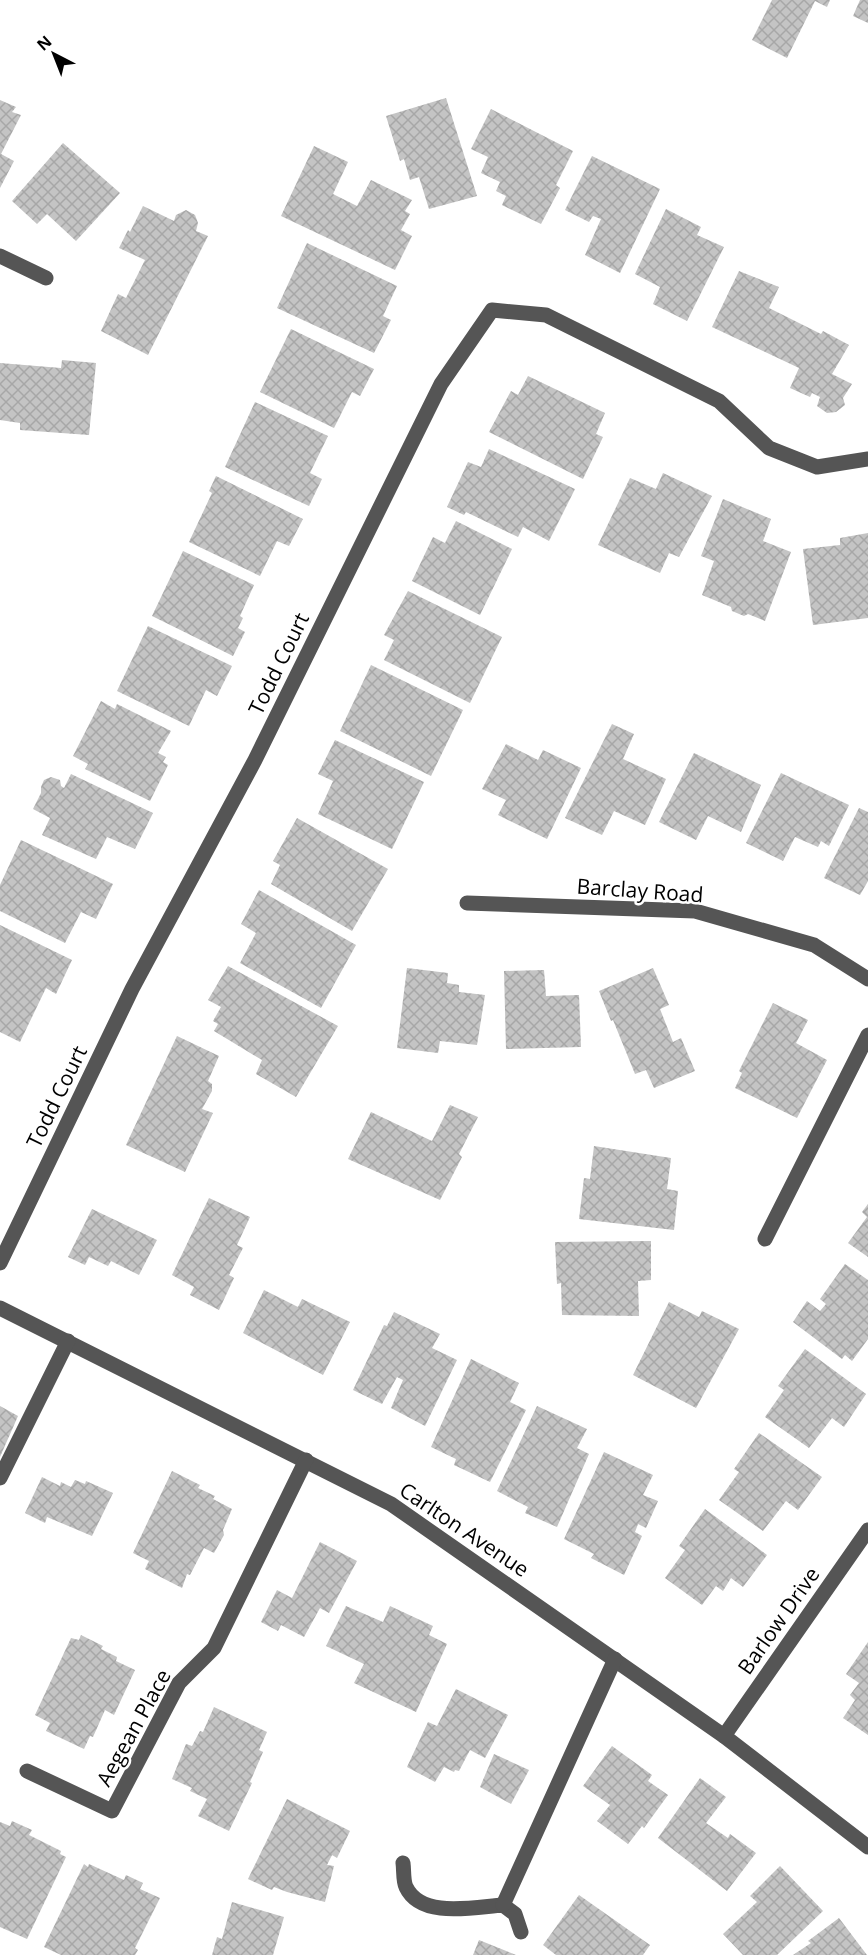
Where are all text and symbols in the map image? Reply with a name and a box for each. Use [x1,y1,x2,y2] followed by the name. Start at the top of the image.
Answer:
[24,24,84,84] north arrow
[32,30,56,55] text: N
[241,608,315,719] street label: Todd Court
[576,872,704,908] street label: Barclay Road
[19,1041,93,1152] street label: Todd Court
[394,1476,535,1583] street label: Carlton Avenue
[731,1561,825,1680] street label: Barlow Drive
[89,1664,177,1791] street label: Aegean Place

